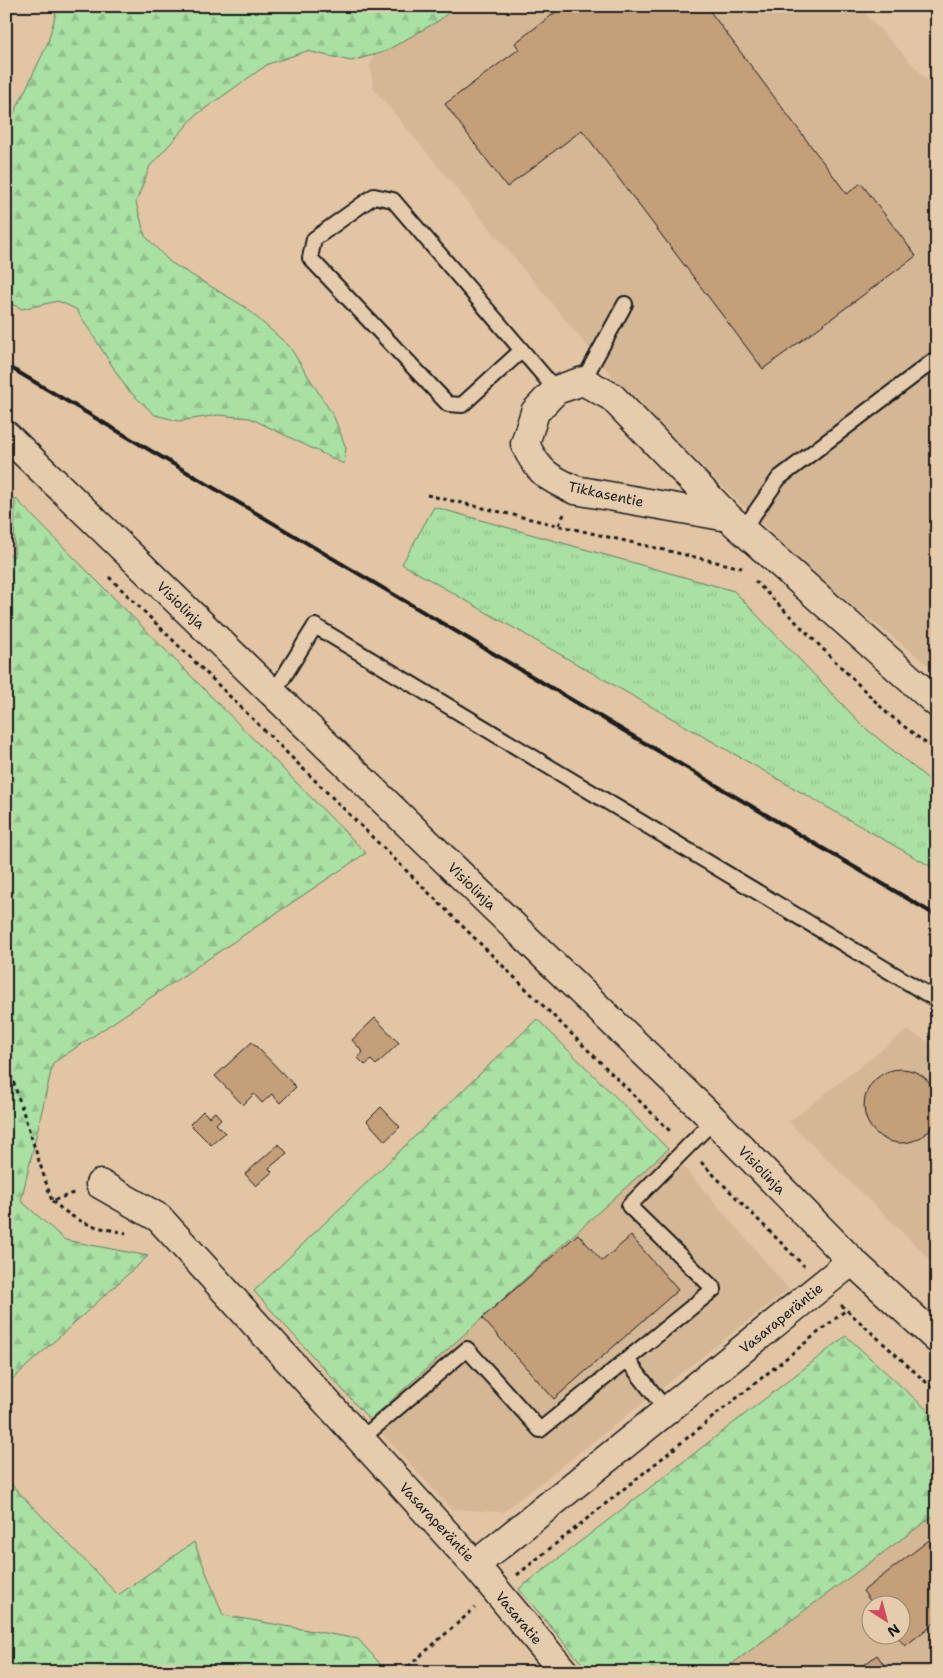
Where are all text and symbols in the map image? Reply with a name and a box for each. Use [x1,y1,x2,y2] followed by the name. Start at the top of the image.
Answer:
[567,477,645,511] street label: Tikkasentie
[153,577,209,633] street label: Visiolinja
[444,858,500,914] street label: Visiolinja
[734,1142,790,1198] street label: Visiolinja
[736,1279,827,1357] street label: Vasaraperäntie
[395,1478,479,1566] street label: Vasaraperäntie
[492,1588,546,1648] street label: Vasaratie
[860,1596,910,1646] north arrow
[884,1620,903,1641] text: N

